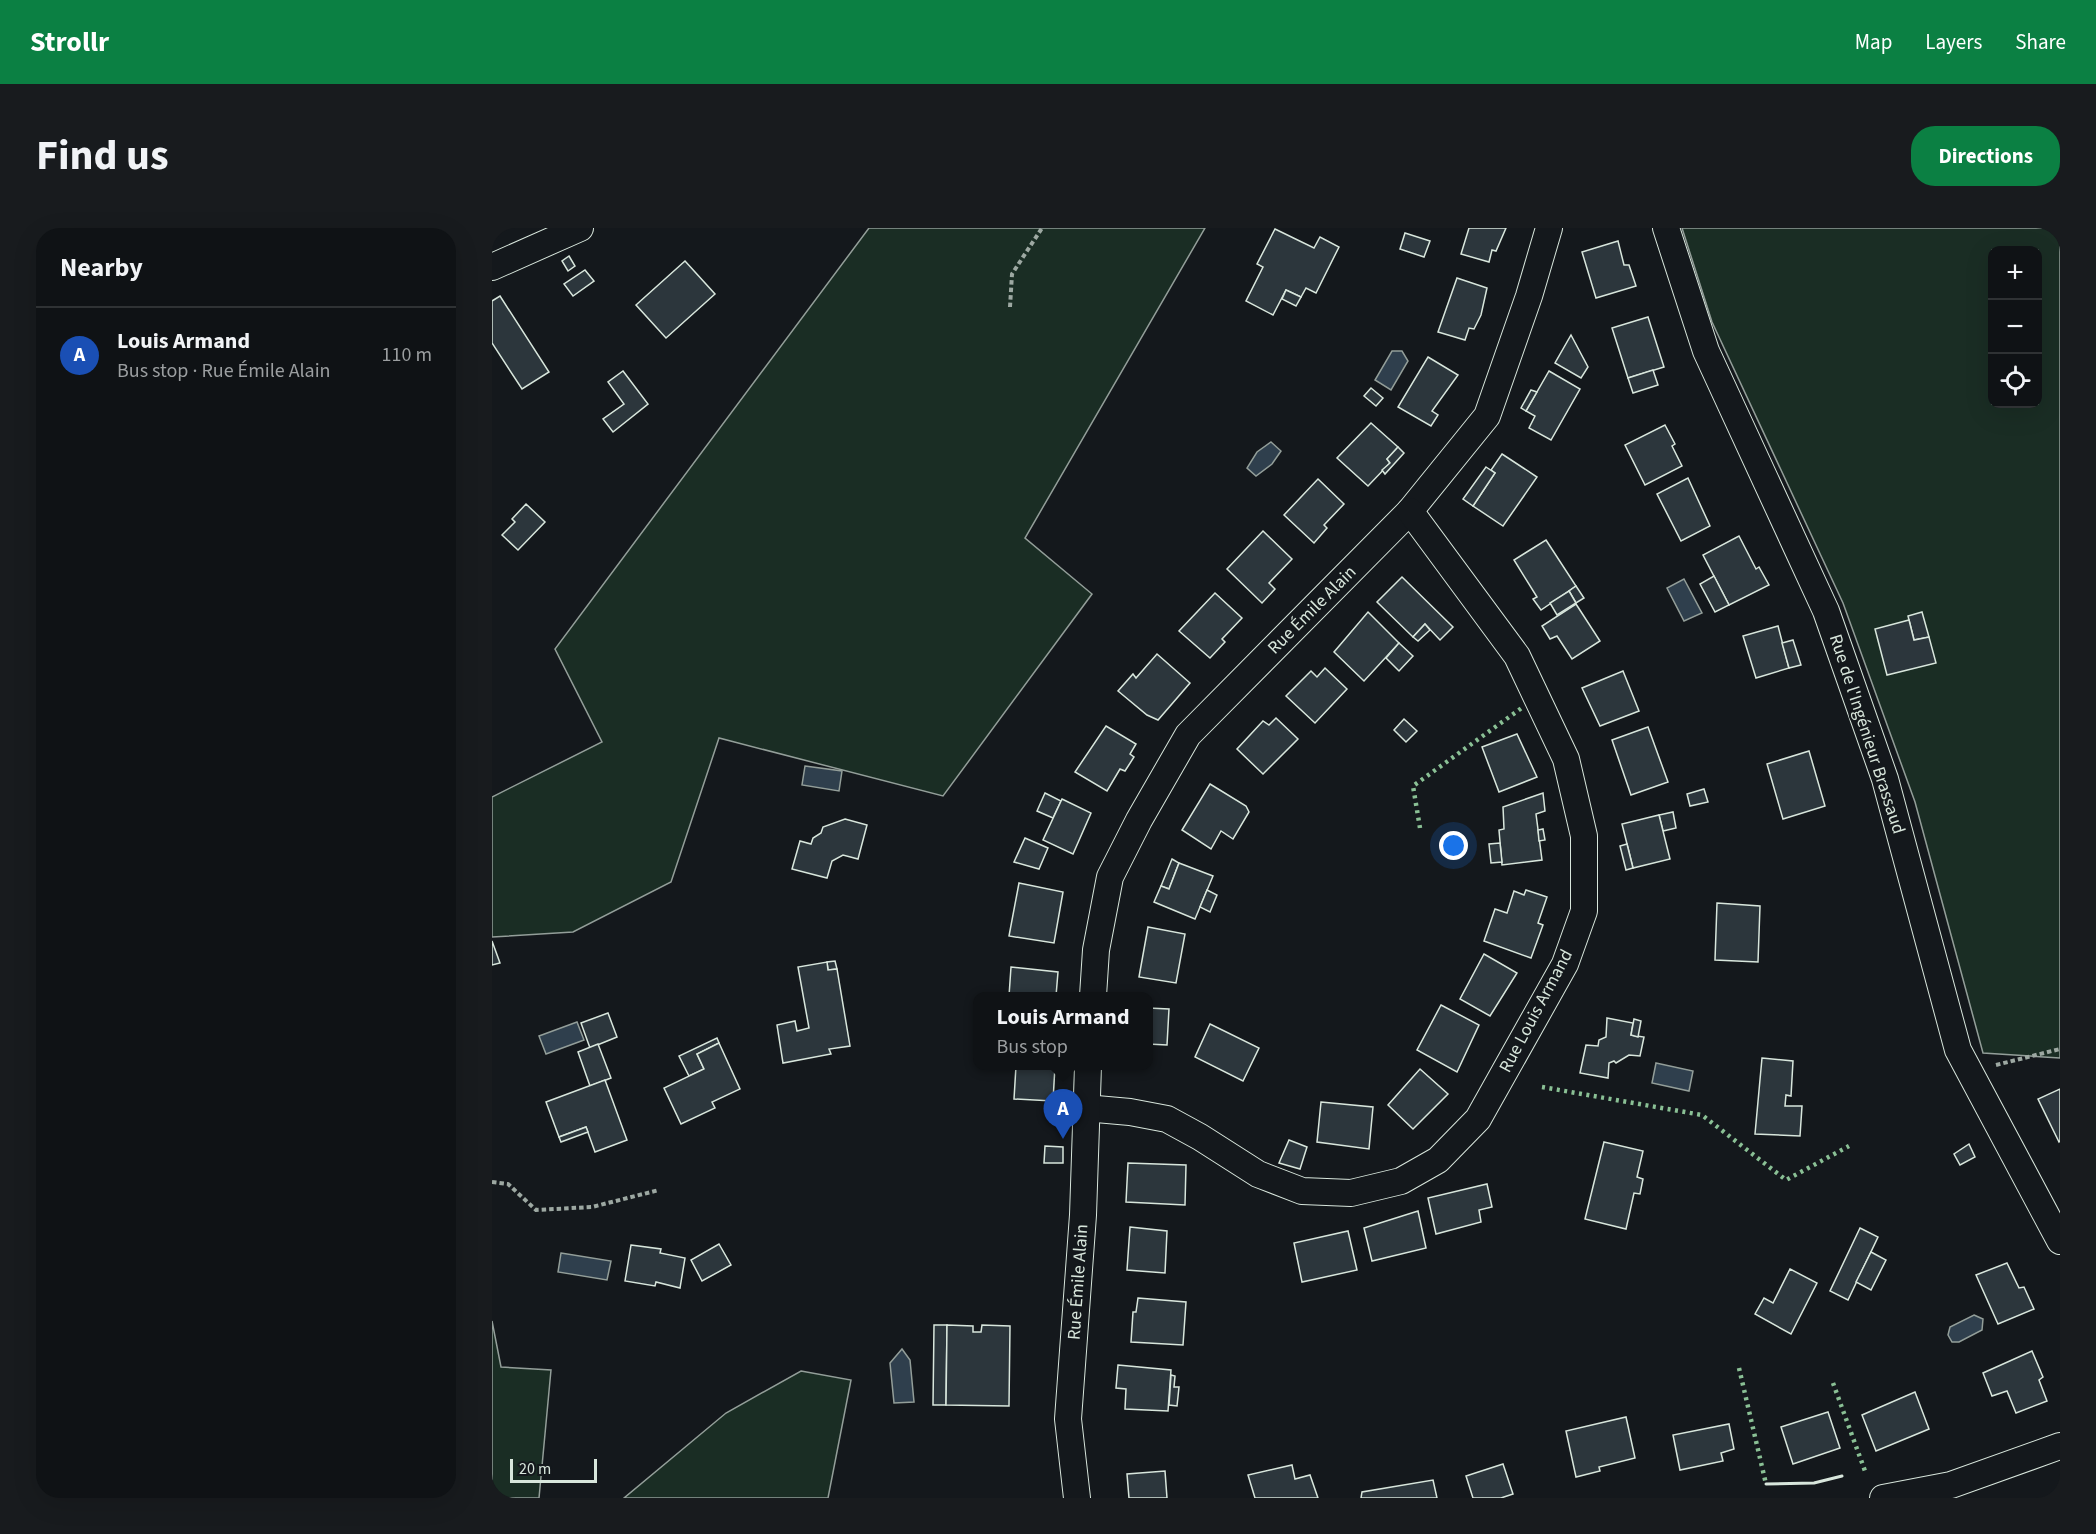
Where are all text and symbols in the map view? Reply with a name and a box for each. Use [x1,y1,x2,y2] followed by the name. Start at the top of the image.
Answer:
[30,22,109,62] text: Strollr
[1855,27,1892,57] text: Map
[1925,27,1982,57] text: Layers
[2015,27,2066,57] text: Share
[36,126,169,186] text: Find us
[1911,126,2060,186] button: Directions
[1988,246,2042,408] map controls
[1988,246,2042,300] button: +
[60,249,143,286] text: Nearby
[1988,300,2042,354] button: −
[117,325,250,357] text: Louis Armand
[74,341,85,369] text: A
[382,341,432,369] text: 110 m
[1988,354,2042,408] button: locate
[117,357,331,385] text: Bus stop · Rue Émile Alain
[1262,560,1362,660] street label: Rue Émile Alain
[1823,631,1911,837] street label: Rue de l'Ingénieur Brassaud
[1439,831,1468,860] your location
[1493,945,1579,1077] street label: Rue Louis Armand
[973,992,1153,1070] popup
[996,1001,1130,1033] text: Louis Armand
[996,1033,1068,1061] text: Bus stop
[1044,1090,1082,1139] pin: A
[1061,1223,1095,1341] street label: Rue Émile Alain
[510,1456,597,1484] scale bar
[519,1458,551,1480] text: 20 m

